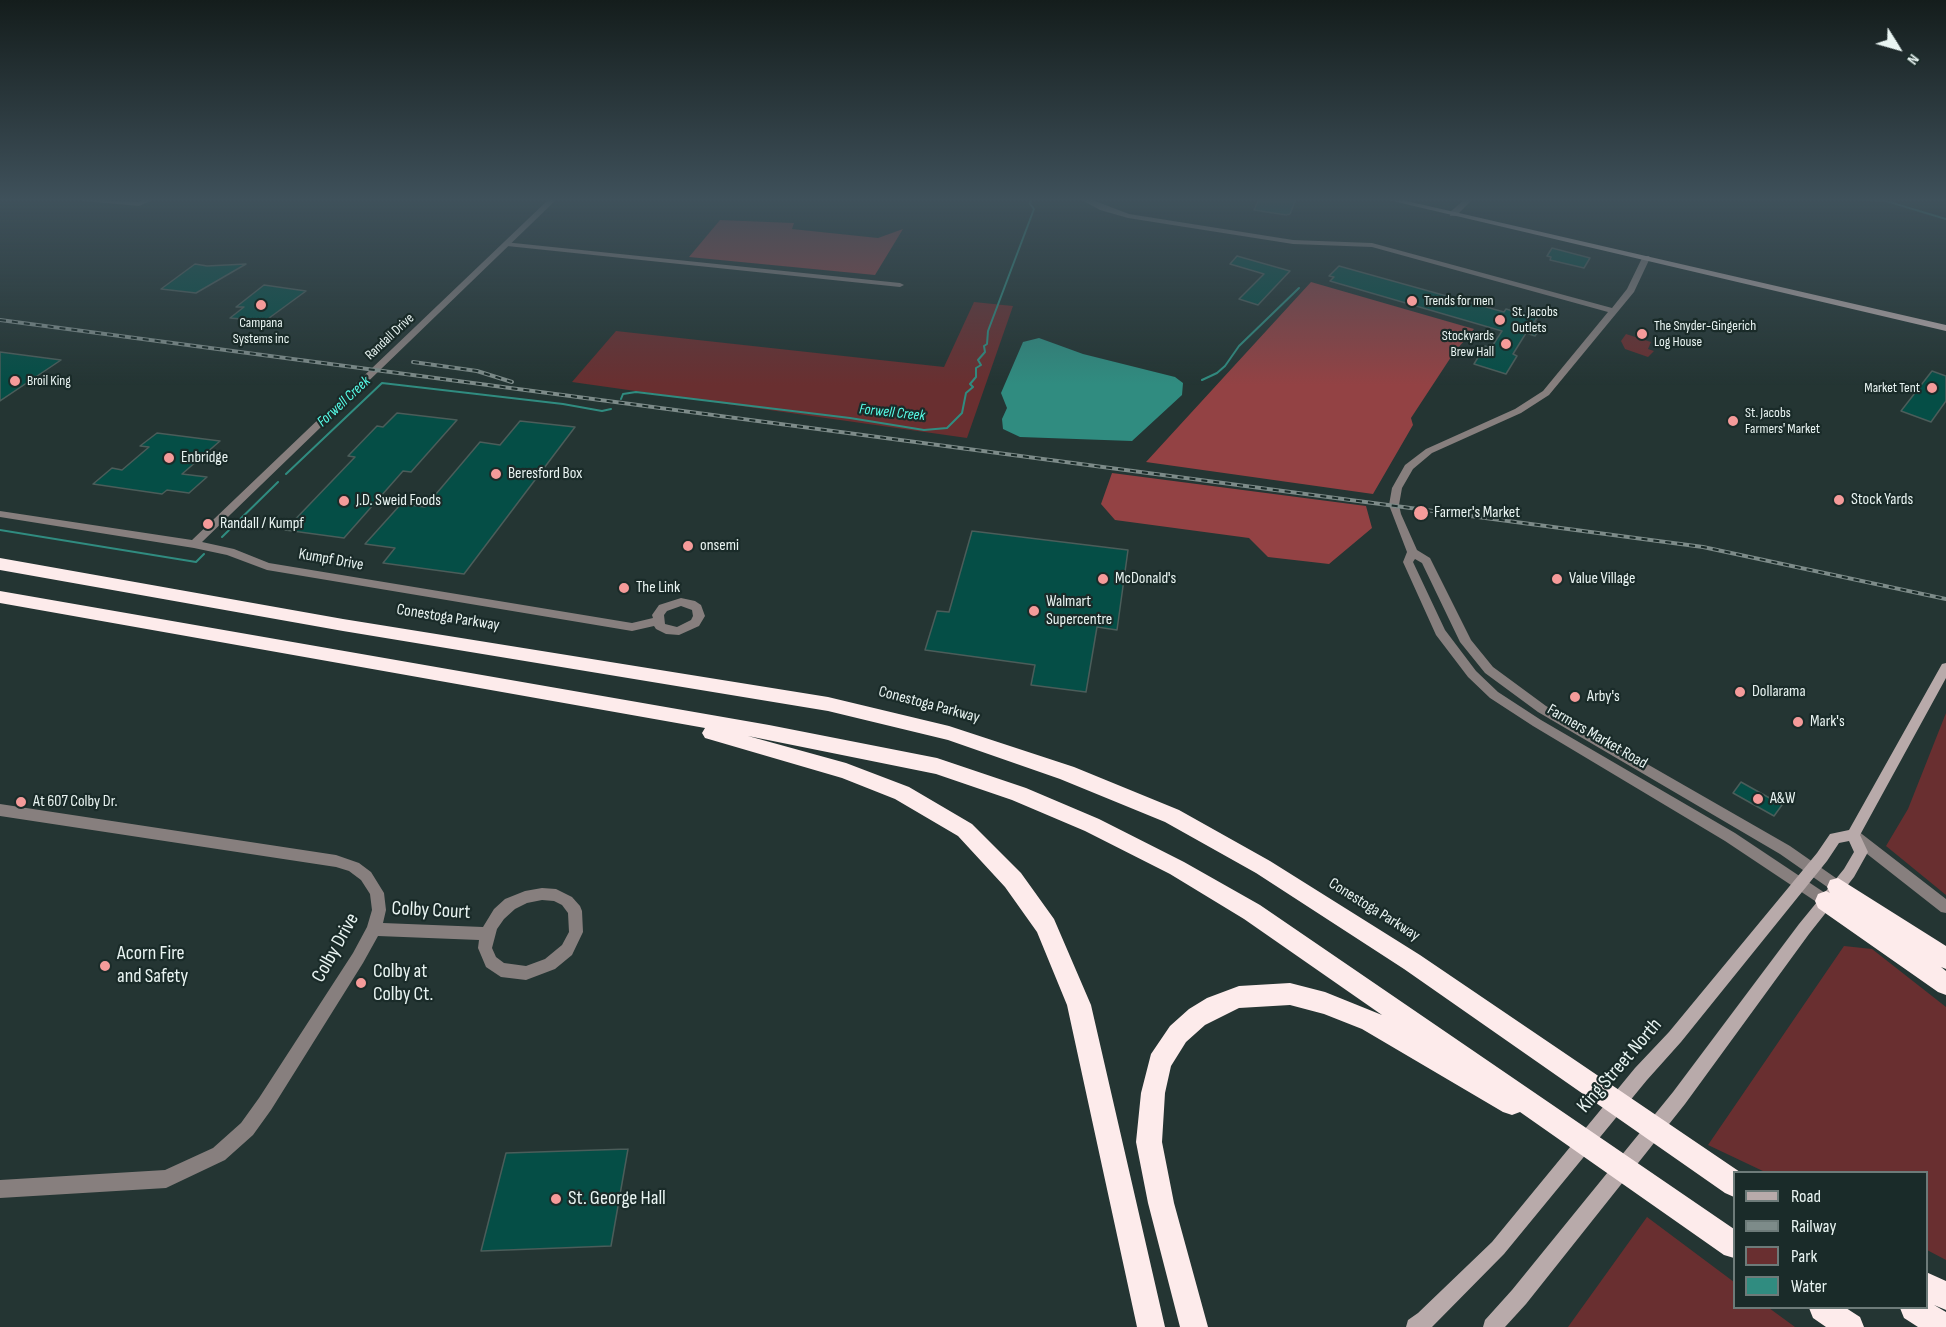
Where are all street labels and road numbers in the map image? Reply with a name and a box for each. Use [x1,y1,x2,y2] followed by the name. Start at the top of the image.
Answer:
[362,310,418,364] street label: Randall Drive
[297,545,365,575] street label: Kumpf Drive
[395,600,501,636] street label: Conestoga Parkway
[876,682,982,728] street label: Conestoga Parkway
[1544,701,1650,773] street label: Farmers Market Road
[1325,874,1423,946] street label: Conestoga Parkway
[391,897,471,925] street label: Colby Court
[307,909,365,987] street label: Colby Drive
[1573,1014,1667,1118] street label: King Street North

